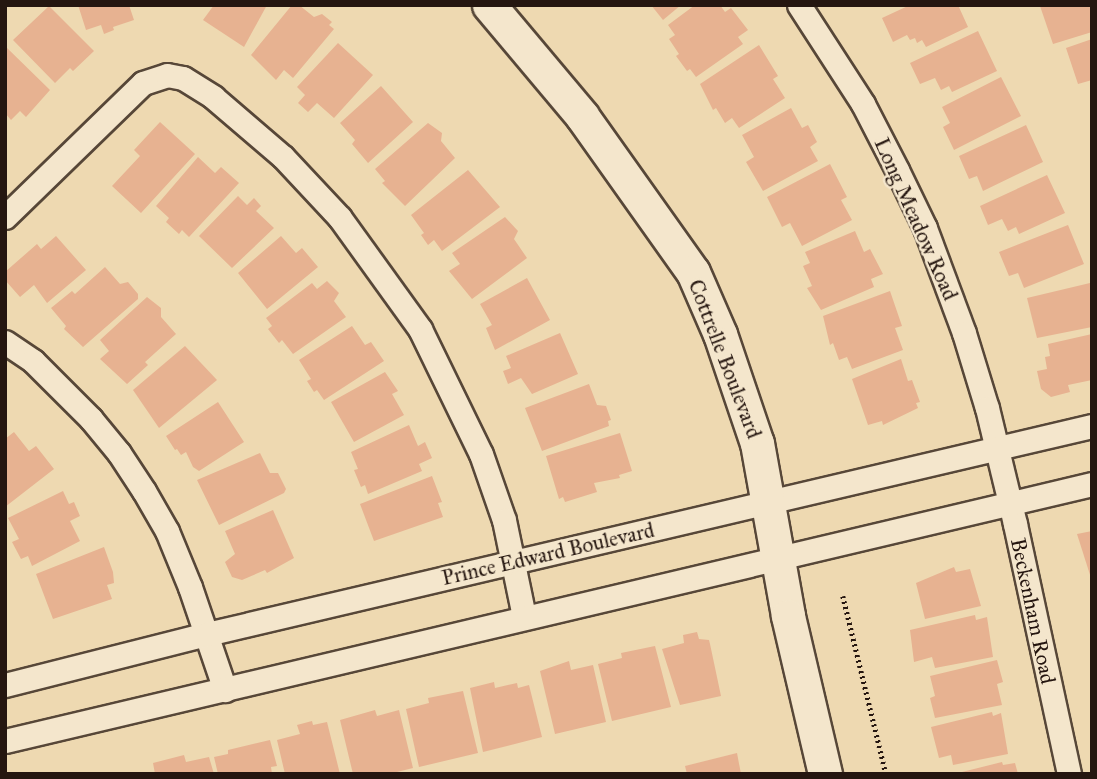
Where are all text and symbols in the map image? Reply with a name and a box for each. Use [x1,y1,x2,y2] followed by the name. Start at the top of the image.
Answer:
[869,134,963,304] street label: Long Meadow Road
[683,276,767,442] street label: Cottrelle Boulevard
[439,517,657,591] street label: Prince Edward Boulevard
[1005,536,1061,686] street label: Beckenham Road

